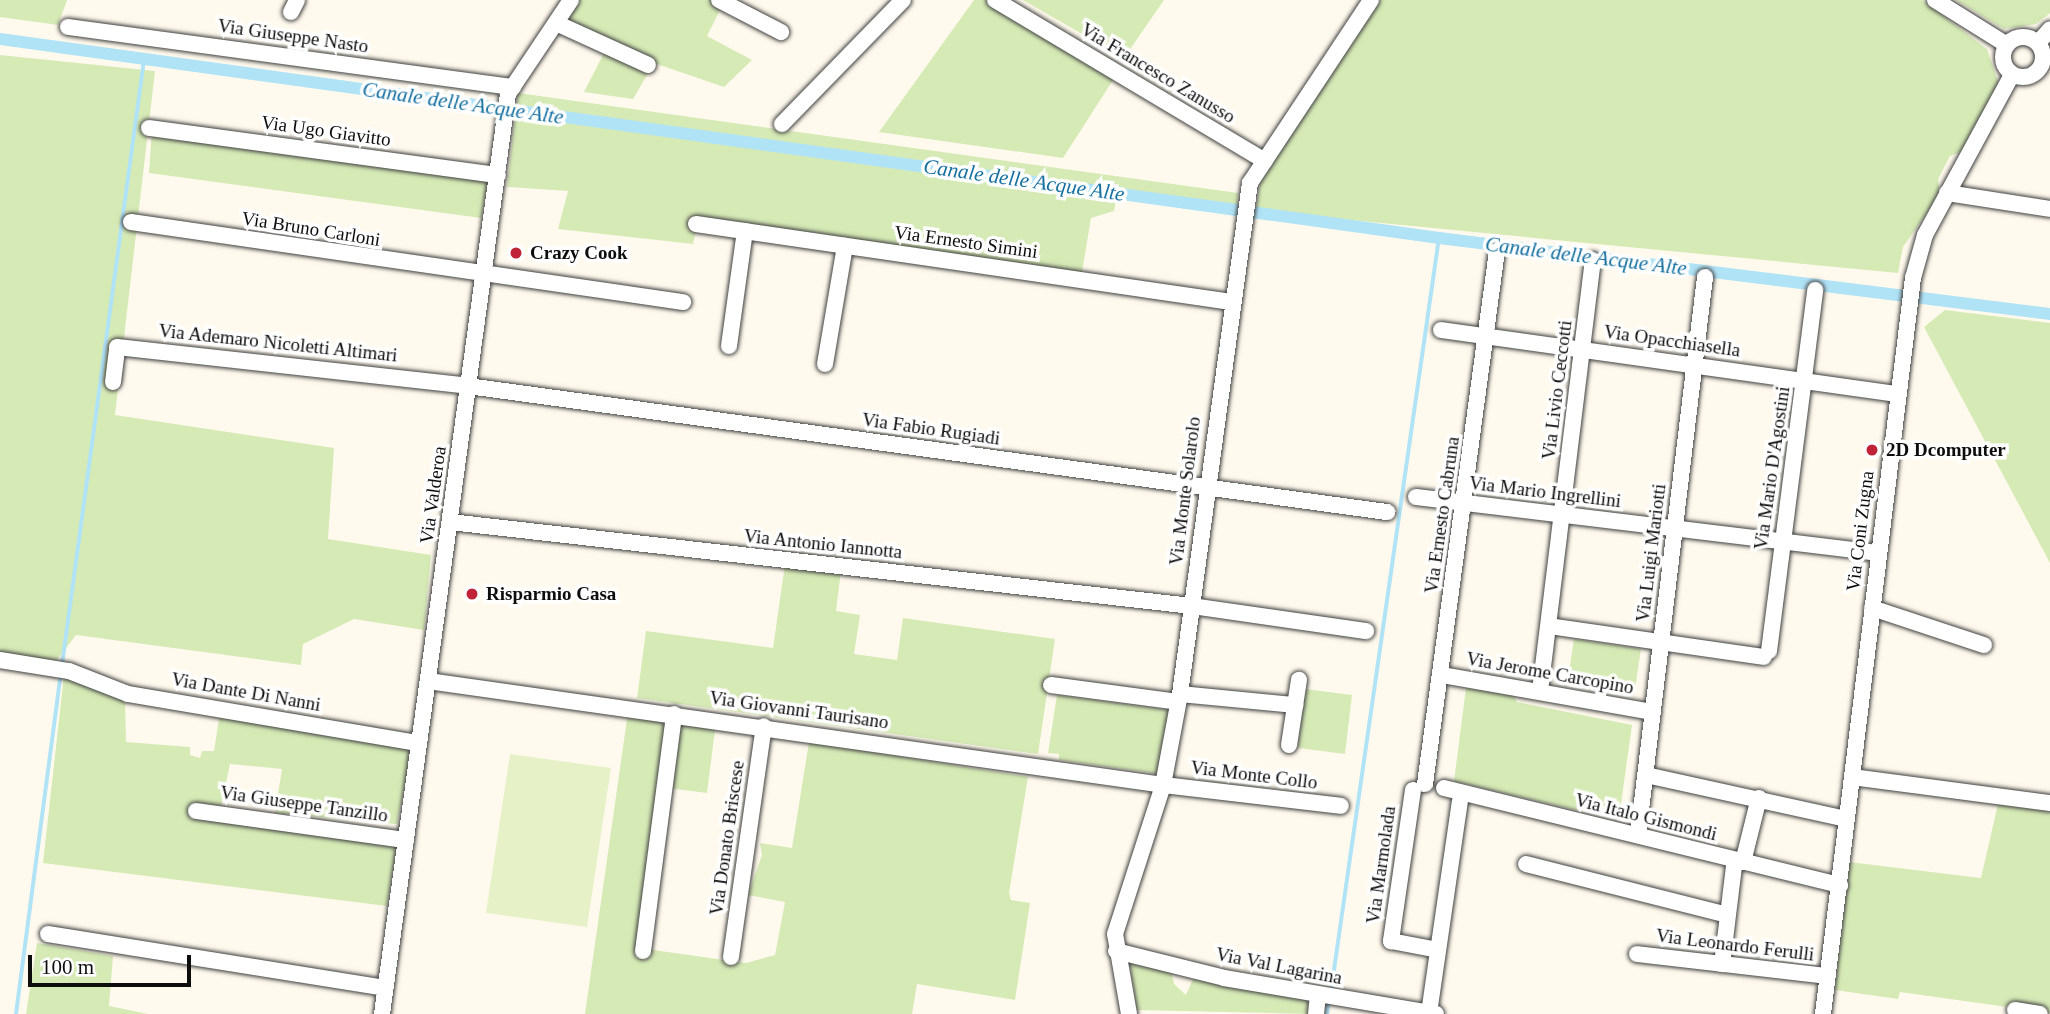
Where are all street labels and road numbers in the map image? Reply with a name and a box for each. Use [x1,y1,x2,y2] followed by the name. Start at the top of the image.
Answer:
[216,14,370,58] street label: Via Giuseppe Nasto
[1077,18,1239,128] street label: Via Francesco Zanusso
[260,111,392,151] street label: Via Ugo Giavitto
[240,207,382,251] street label: Via Bruno Carloni
[893,221,1039,263] street label: Via Ernesto Simini
[156,319,400,367] street label: Via Ademaro Nicoletti Altimari
[1537,319,1577,461] street label: Via Livio Ceccotti
[1602,320,1742,362] street label: Via Opacchiasella
[1749,385,1795,551] street label: Via Mario D'Agostini
[860,408,1002,450] street label: Via Fabio Rugiadi
[1165,415,1205,567] street label: Via Monte Solarolo
[1420,435,1464,595] street label: Via Ernesto Cabruna
[415,445,451,545] street label: Via Valderoa
[1841,469,1879,593] street label: Via Coni Zugna
[1468,471,1622,513] street label: Via Mario Ingrellini
[1631,483,1671,623] street label: Via Luigi Mariotti
[742,524,904,564] street label: Via Antonio Iannotta
[1464,647,1636,699] street label: Via Jerome Carcopino
[169,668,323,716] street label: Via Dante Di Nanni
[708,686,890,734] street label: Via Giovanni Taurisano
[1189,756,1319,794] street label: Via Monte Collo
[705,759,749,917] street label: Via Donato Briscese
[218,781,390,827] street label: Via Giuseppe Tanzillo
[1573,788,1719,846] street label: Via Italo Gismondi
[1361,805,1401,925] street label: Via Marmolada
[1655,924,1815,966] street label: Via Leonardo Ferulli
[1214,943,1344,989] street label: Via Val Lagarina

